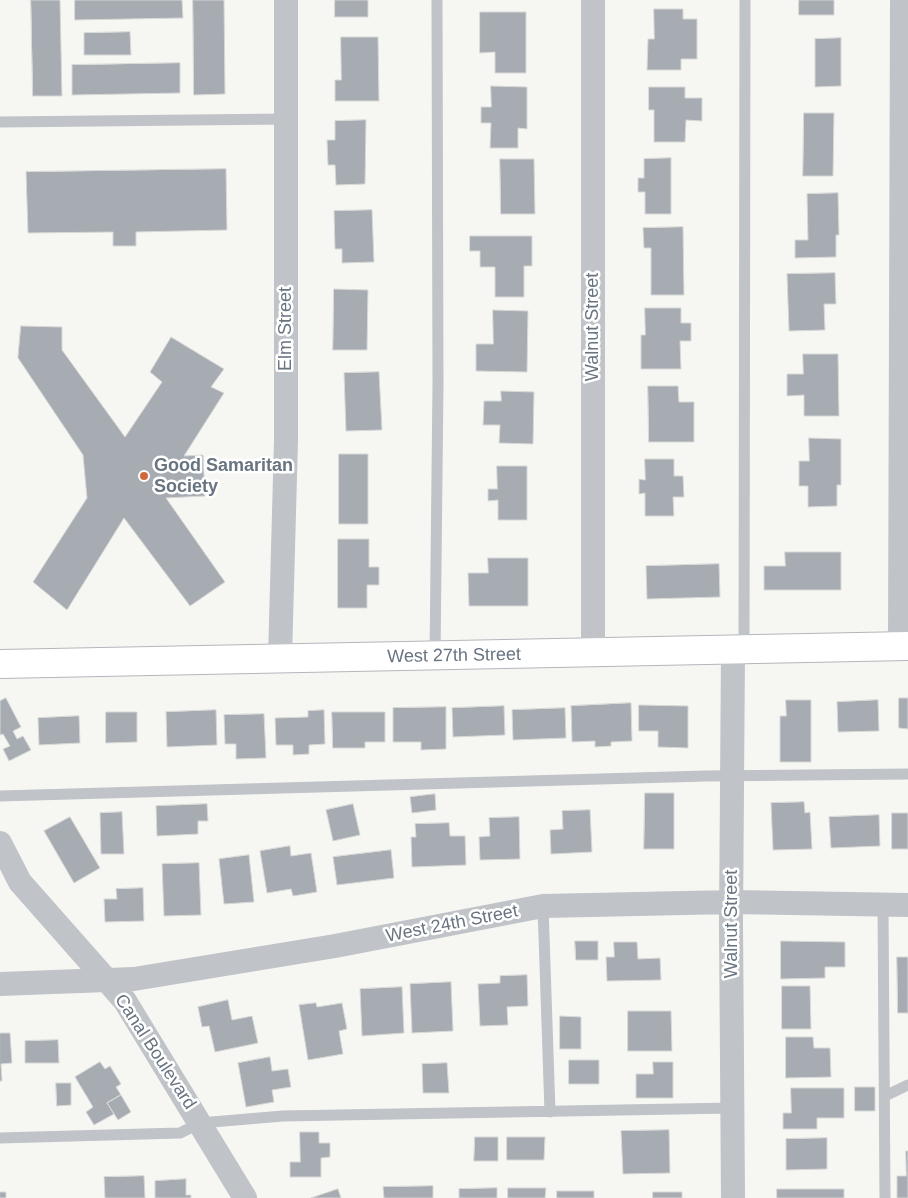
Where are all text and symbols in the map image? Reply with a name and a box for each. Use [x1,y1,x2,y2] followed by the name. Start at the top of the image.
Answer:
[582,273,604,381] street label: Walnut Street
[275,287,297,371] street label: Elm Street
[154,455,293,498] place label: Good Samaritan Society
[138,470,150,482] marker: Good Samaritan Society
[387,644,521,668] street label: West 27th Street
[721,870,743,978] street label: Walnut Street
[384,901,520,947] street label: West 24th Street
[110,990,200,1114] street label: Canal Boulevard

